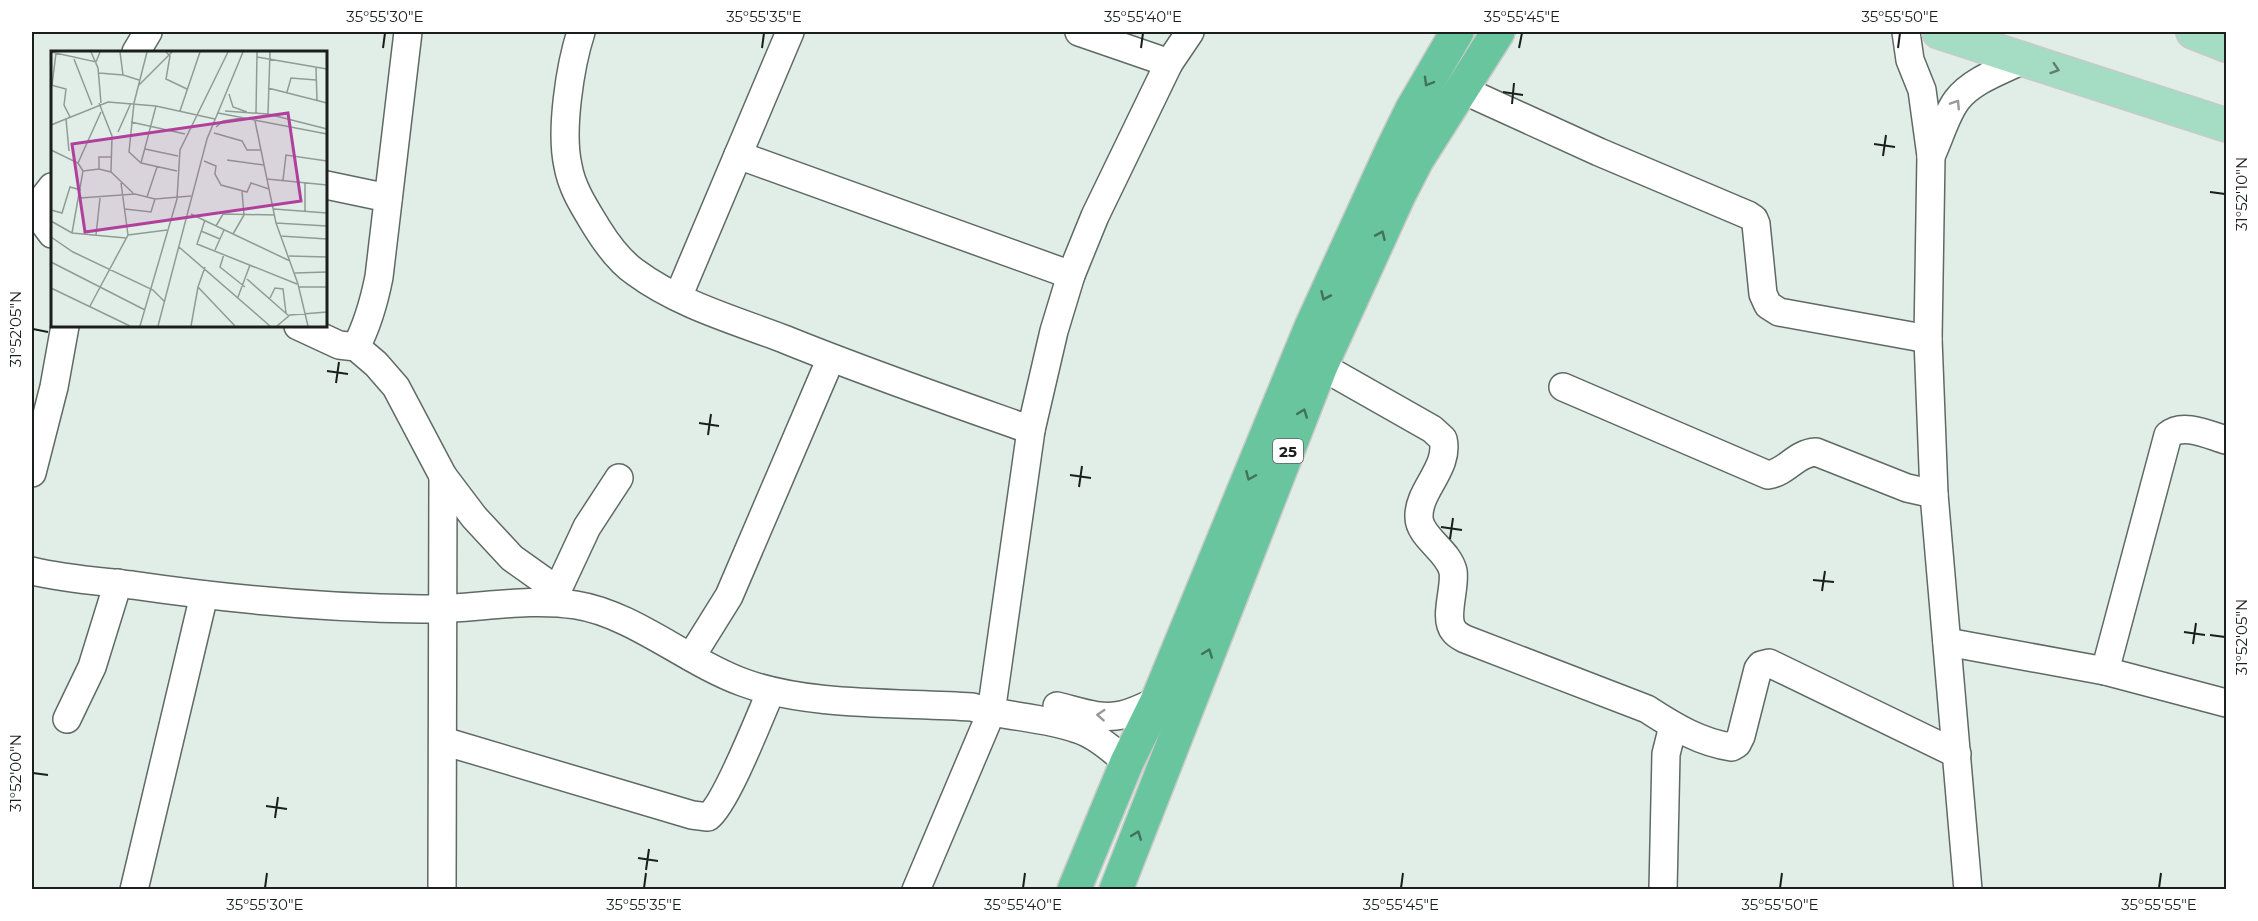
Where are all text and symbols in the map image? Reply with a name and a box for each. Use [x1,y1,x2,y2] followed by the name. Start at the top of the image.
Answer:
[346,7,424,26] text: 35°55'30"E
[726,7,802,26] text: 35°55'35"E
[1104,7,1182,26] text: 35°55'40"E
[1484,7,1560,26] text: 35°55'45"E
[1861,7,1939,26] text: 35°55'50"E
[51,51,327,327] inset map
[2049,61,2060,74] one-way arrow
[1423,76,1435,86] one-way arrow
[1949,99,1960,110] one-way arrow
[2232,157,2251,231] text: 31°52'10"N
[1373,230,1385,241] one-way arrow
[1321,290,1333,301] one-way arrow
[6,291,25,367] text: 31°52'05"N
[1296,409,1308,420] one-way arrow
[1273,439,1303,463] road number: 25
[1245,469,1257,480] one-way arrow
[2232,599,2251,675] text: 31°52'05"N
[1201,649,1214,659] one-way arrow
[1096,709,1106,722] one-way arrow
[6,734,25,812] text: 31°52'00"N
[1130,830,1142,841] one-way arrow
[226,895,304,914] text: 35°55'30"E
[606,895,682,914] text: 35°55'35"E
[984,895,1062,914] text: 35°55'40"E
[1363,895,1439,914] text: 35°55'45"E
[1741,895,1819,914] text: 35°55'50"E
[2121,895,2197,914] text: 35°55'55"E

